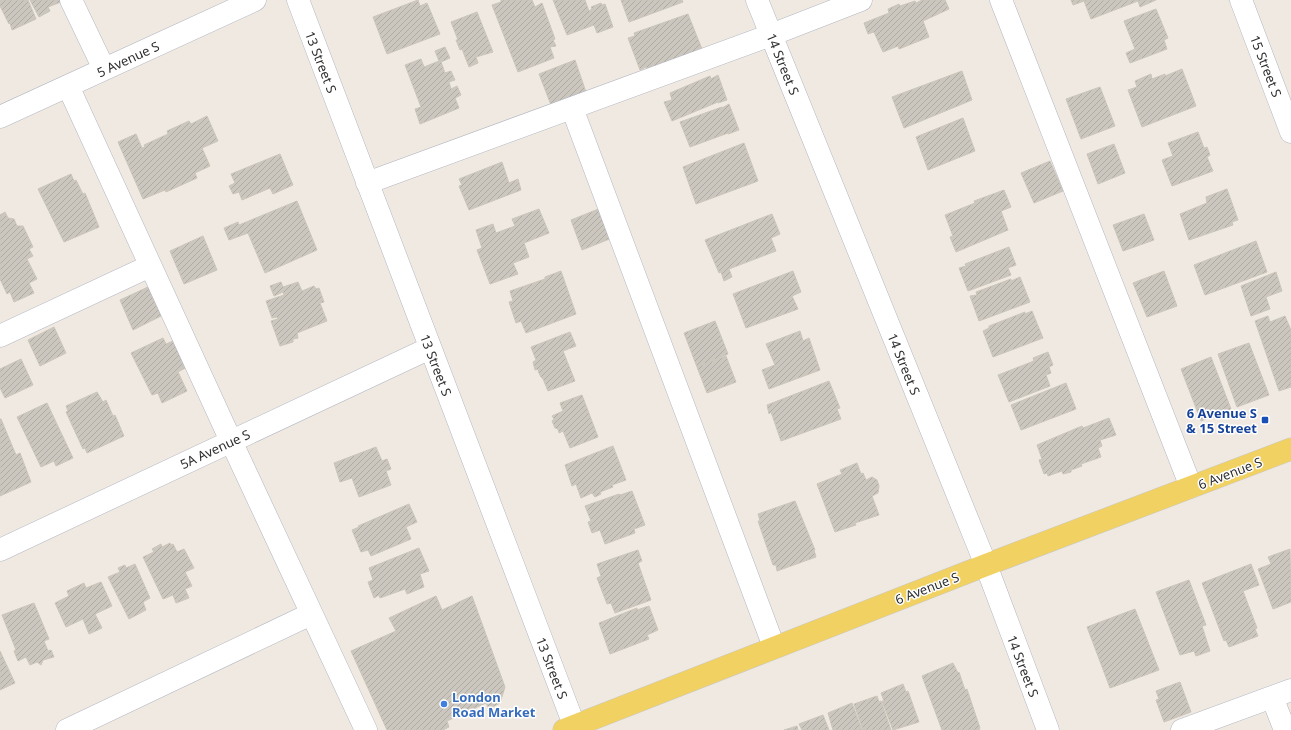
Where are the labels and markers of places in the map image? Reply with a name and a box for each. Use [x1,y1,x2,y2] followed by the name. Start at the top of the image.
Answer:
[1186,404,1257,437] place label: 6 Avenue S & 15 Street
[1260,415,1270,425] marker: 6 Avenue S & 15 Street
[452,688,536,721] place label: London Road Market
[439,699,449,709] marker: London Road Market

